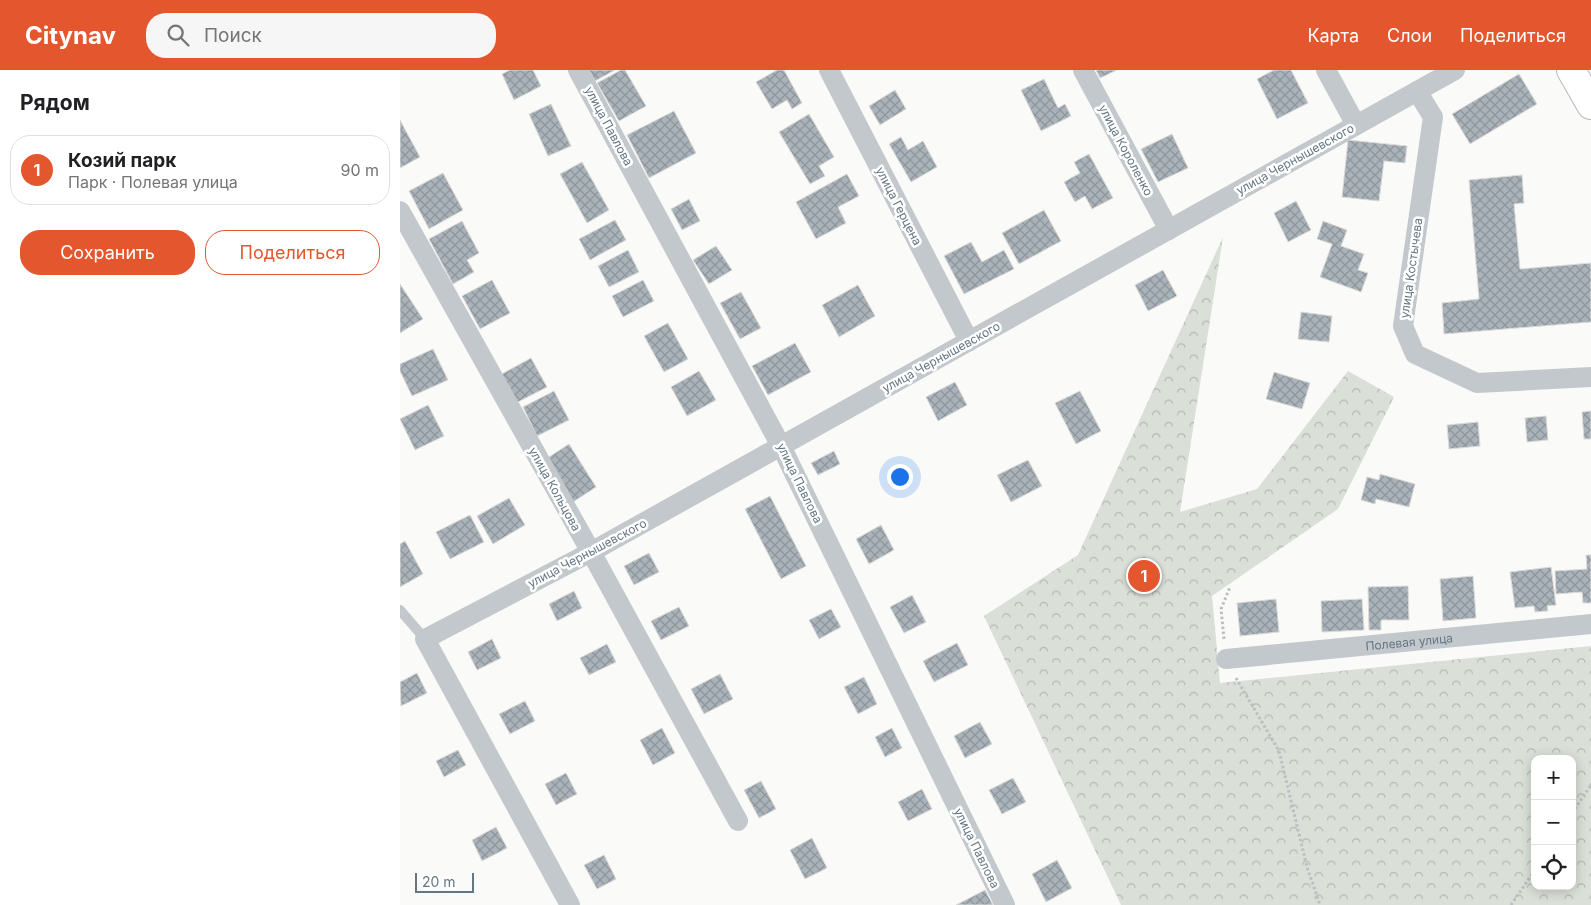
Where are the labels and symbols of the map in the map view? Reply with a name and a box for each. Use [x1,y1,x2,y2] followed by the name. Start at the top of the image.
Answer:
[582,84,636,168] street label: улица Павлова
[1096,102,1156,198] street label: улица Короленко
[1234,120,1356,198] street label: улица Чернышевского
[873,164,925,248] street label: улица Герцена
[1397,217,1425,319] street label: улица Костычева
[880,318,1002,396] street label: улица Чернышевского
[774,440,826,526] street label: улица Павлова
[526,444,584,534] street label: улица Кольцова
[887,464,913,490] your location
[525,515,649,591] street label: улица Чернышевского
[1128,557,1160,595] pin: 1
[1365,630,1454,653] street label: Полевая улица
[951,805,1003,891] street label: улица Павлова
[415,870,474,893] scale bar

